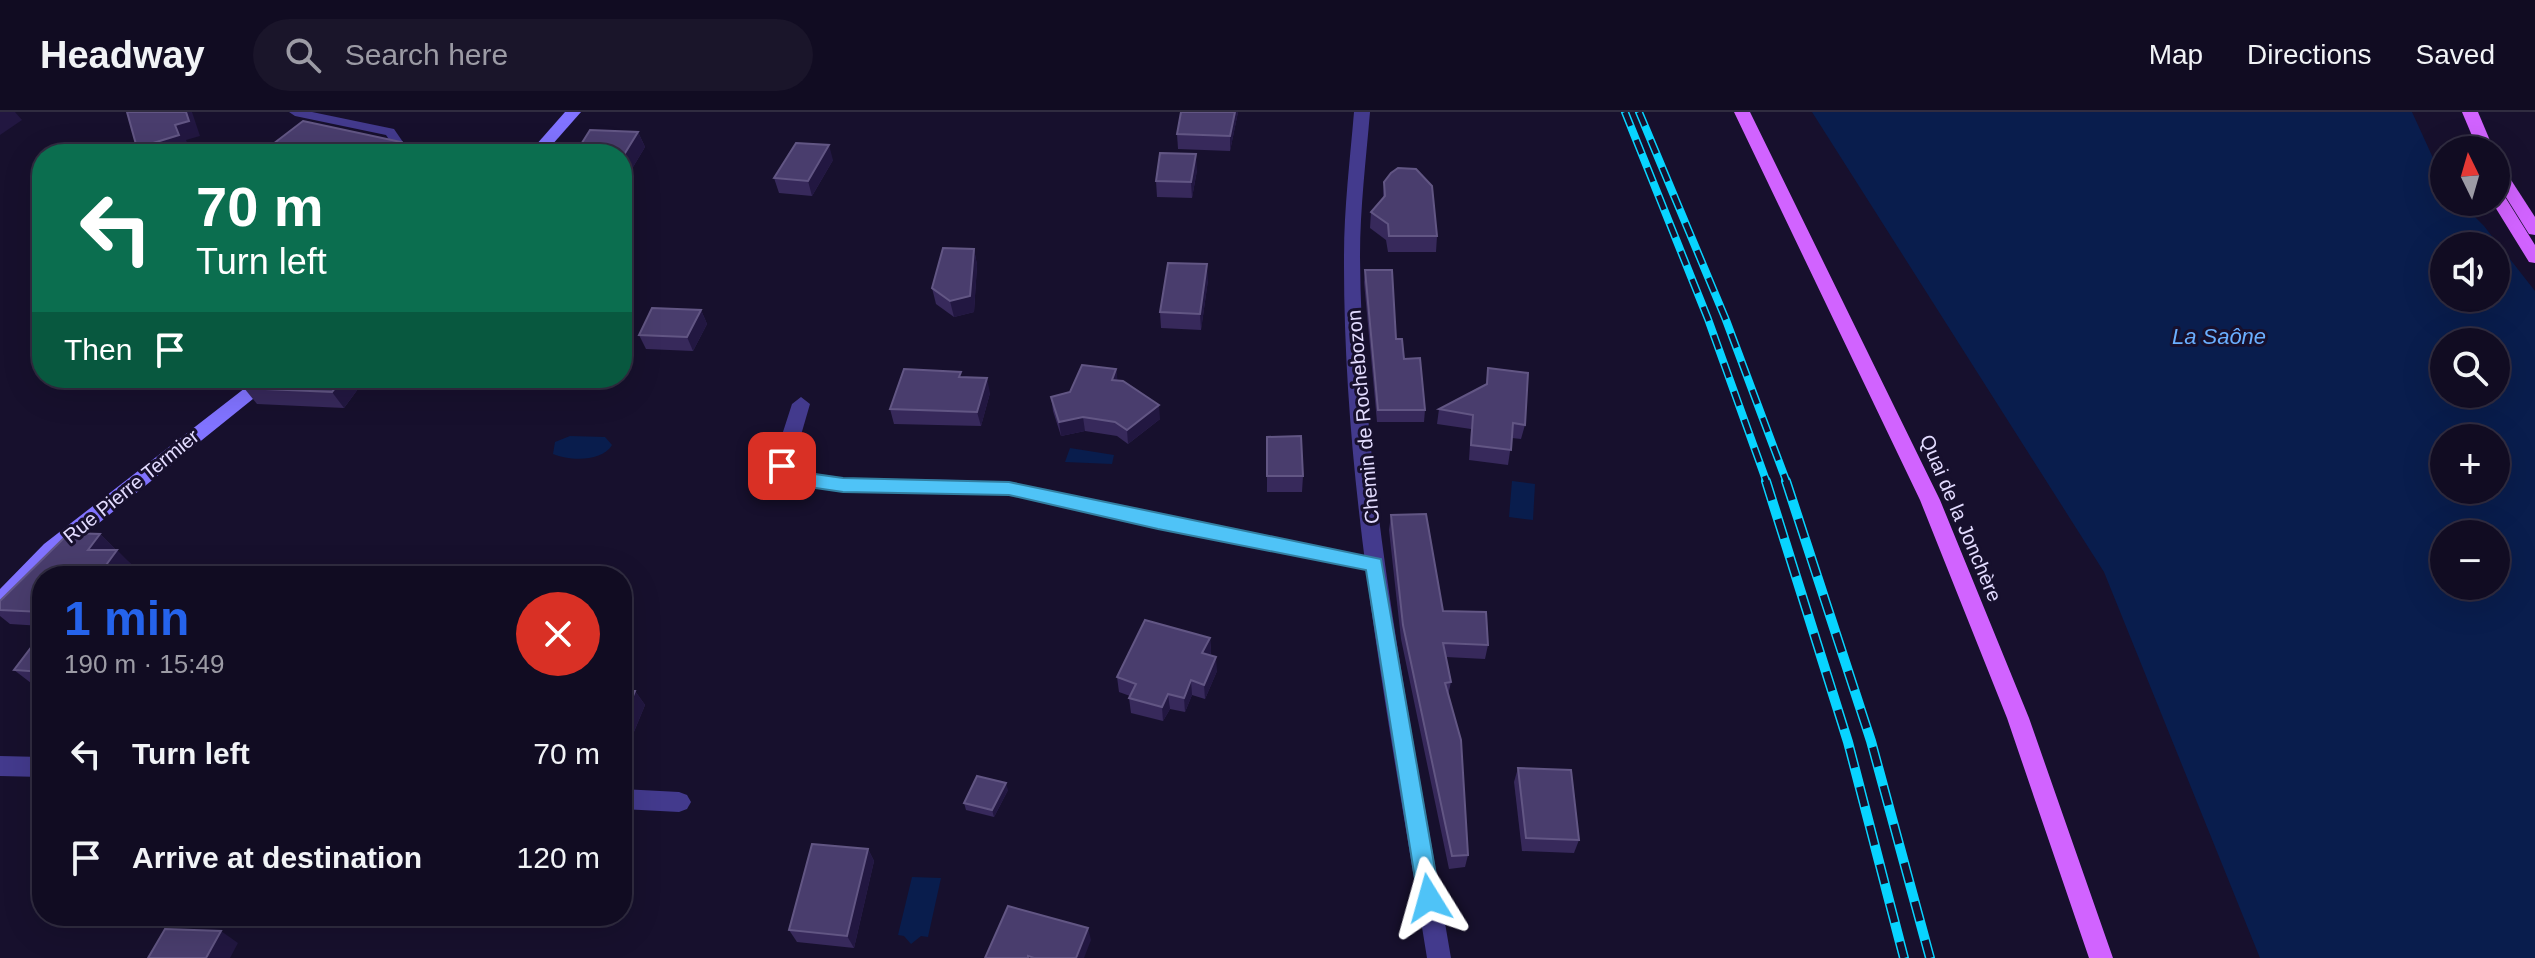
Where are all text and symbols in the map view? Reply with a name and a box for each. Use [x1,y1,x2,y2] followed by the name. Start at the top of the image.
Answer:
[253,19,813,91] search box
[281,33,325,77] icon: search
[40,34,205,76] text: Headway
[345,38,508,71] text: Search here
[2149,39,2203,70] text: Map
[2247,39,2372,70] text: Directions
[2416,39,2495,70] text: Saved
[2430,136,2510,216] north arrow
[2430,136,2510,600] map controls
[196,175,324,238] text: 70 m
[64,176,168,280] icon: left
[2430,232,2510,312] button: sound
[196,241,327,282] text: Turn left
[1343,309,1383,525] street label: Chemin de Rochebozon
[2172,324,2266,349] water label: La Saône
[148,328,192,372] icon: arrive
[2430,328,2510,408] button: search
[64,333,132,366] text: Then
[2430,424,2510,504] button: +
[59,425,203,547] street label: Rue Pierre Termier
[1916,431,2006,605] street label: Quai de la Jonchère
[748,432,816,500] pin
[760,444,804,488] icon: arrive
[2430,520,2510,600] button: −
[64,592,189,645] text: 1 min
[516,592,600,676] button: close
[64,649,224,679] text: 190 m · 15:49
[64,732,108,776] icon: left
[132,737,250,770] text: Turn left
[533,737,600,770] text: 70 m
[64,836,108,880] icon: arrive
[132,841,422,874] text: Arrive at destination
[517,841,600,874] text: 120 m
[1387,856,1471,940] position arrow

